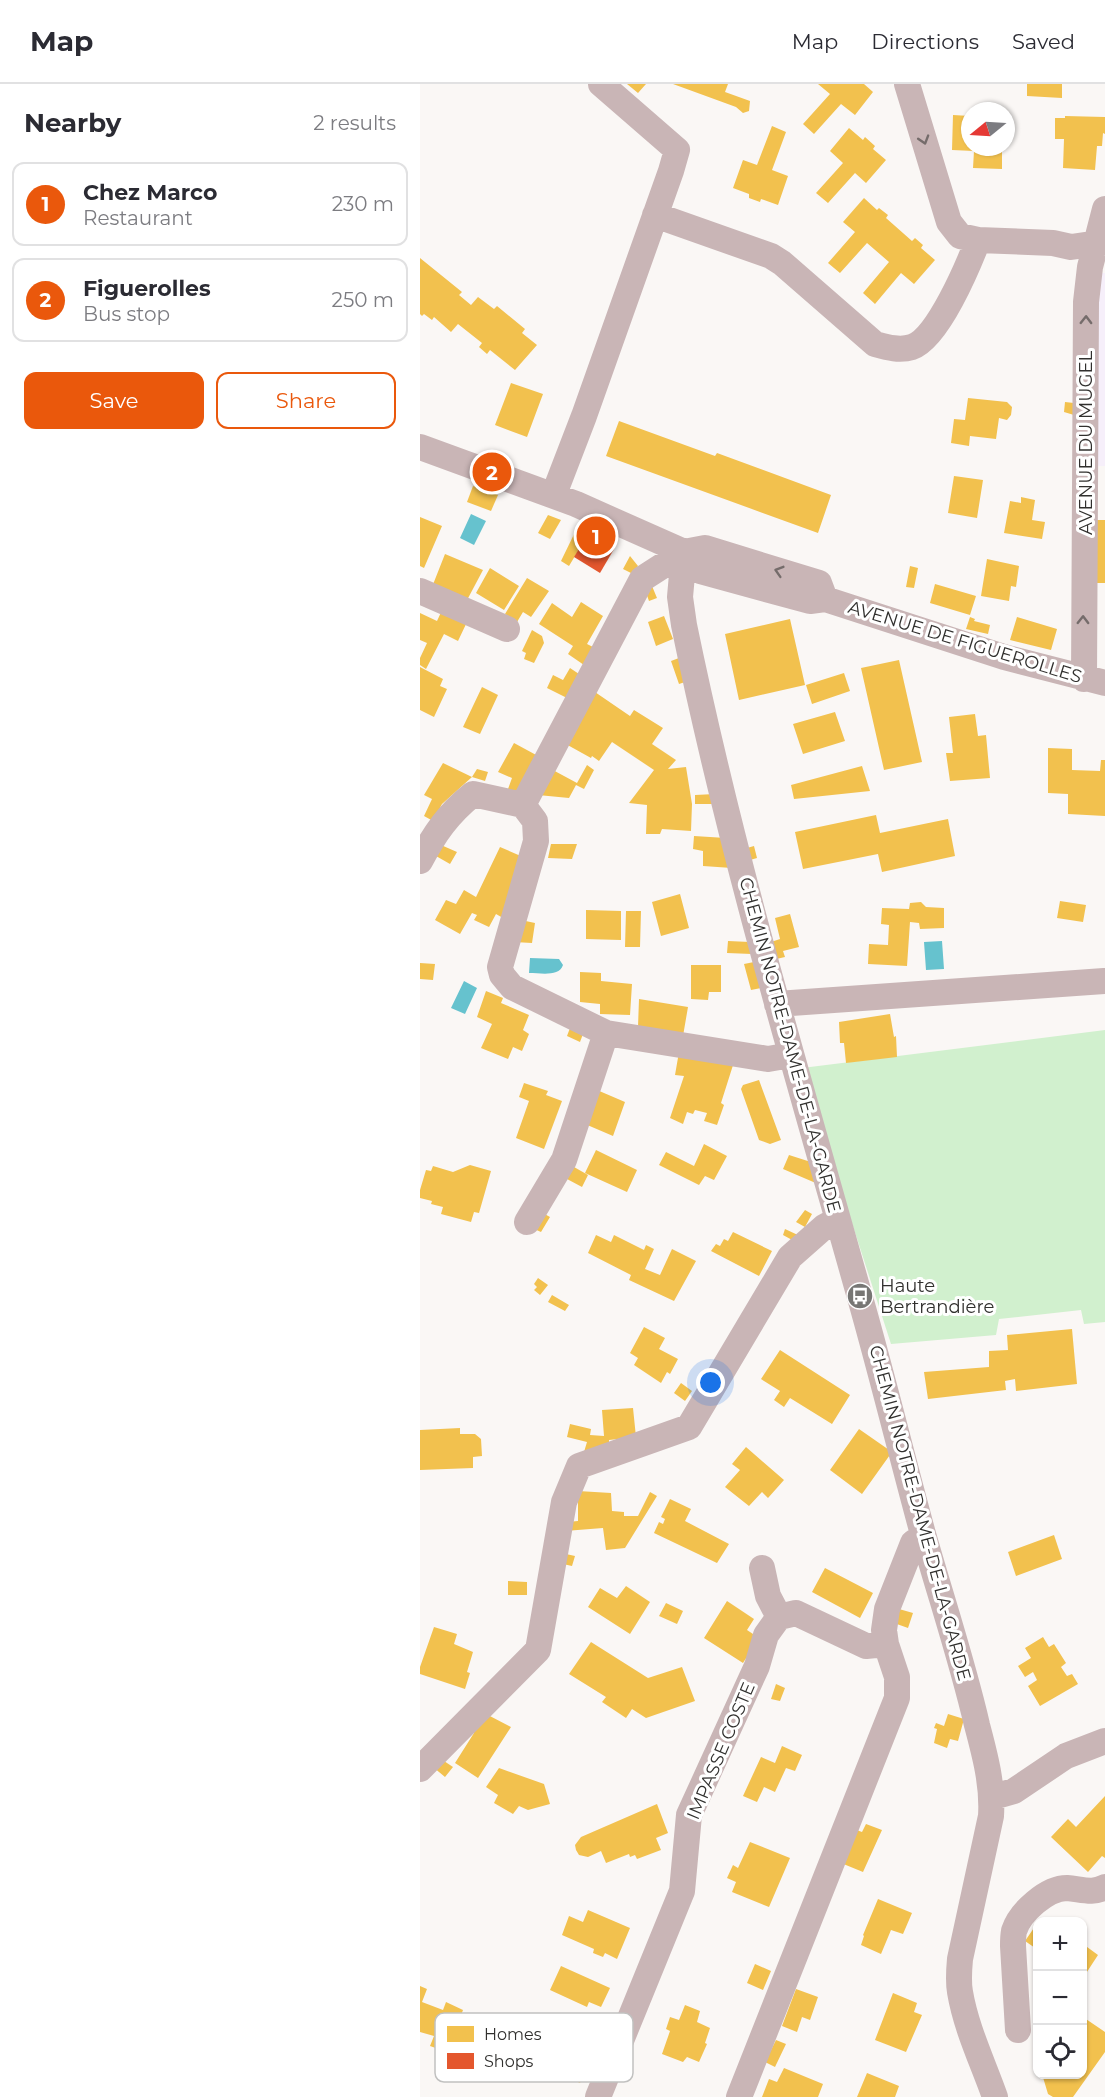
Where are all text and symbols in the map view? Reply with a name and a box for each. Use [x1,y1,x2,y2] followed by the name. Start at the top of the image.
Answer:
[30,24,93,58] text: Map
[792,29,838,54] text: Map
[871,29,979,54] text: Directions
[1012,29,1075,54] text: Saved
[961,102,1015,156] north arrow
[24,107,121,139] text: Nearby
[313,111,396,135] text: 2 results
[917,134,929,145] one-way arrow
[83,179,217,206] text: Chez Marco
[42,192,49,216] text: 1
[332,192,394,216] text: 230 m
[83,206,193,230] text: Restaurant
[83,275,211,302] text: Figuerolles
[40,288,51,312] text: 2
[332,288,394,312] text: 250 m
[83,302,170,326] text: Bus stop
[1080,316,1092,325] one-way arrow
[1075,351,1097,535] street label: AVENUE DU MUGEL
[24,372,204,429] button: Save
[216,372,396,429] button: Share
[472,450,512,494] pin: 2
[576,514,615,558] pin: 1
[774,566,785,578] one-way arrow
[845,596,1085,688] street label: AVENUE DE FIGUEROLLES
[1077,616,1090,625] one-way arrow
[735,875,845,1215] street label: CHEMIN NOTRE-DAME-DE-LA-GARDE
[880,1275,994,1318] place label: Haute Bertrandière
[845,1281,875,1311] bus stop icon: Haute Bertrandière
[865,1343,975,1683] street label: CHEMIN NOTRE-DAME-DE-LA-GARDE
[696,1368,725,1397] your location
[682,1679,760,1823] street label: IMPASSE COSTE
[1033,1917,1087,2079] map controls
[1033,1917,1087,1971] button: +
[1033,1971,1087,2025] button: −
[435,2013,633,2082] legend
[484,2025,542,2044] text: Homes
[1033,2025,1087,2079] button: locate
[484,2052,534,2071] text: Shops

